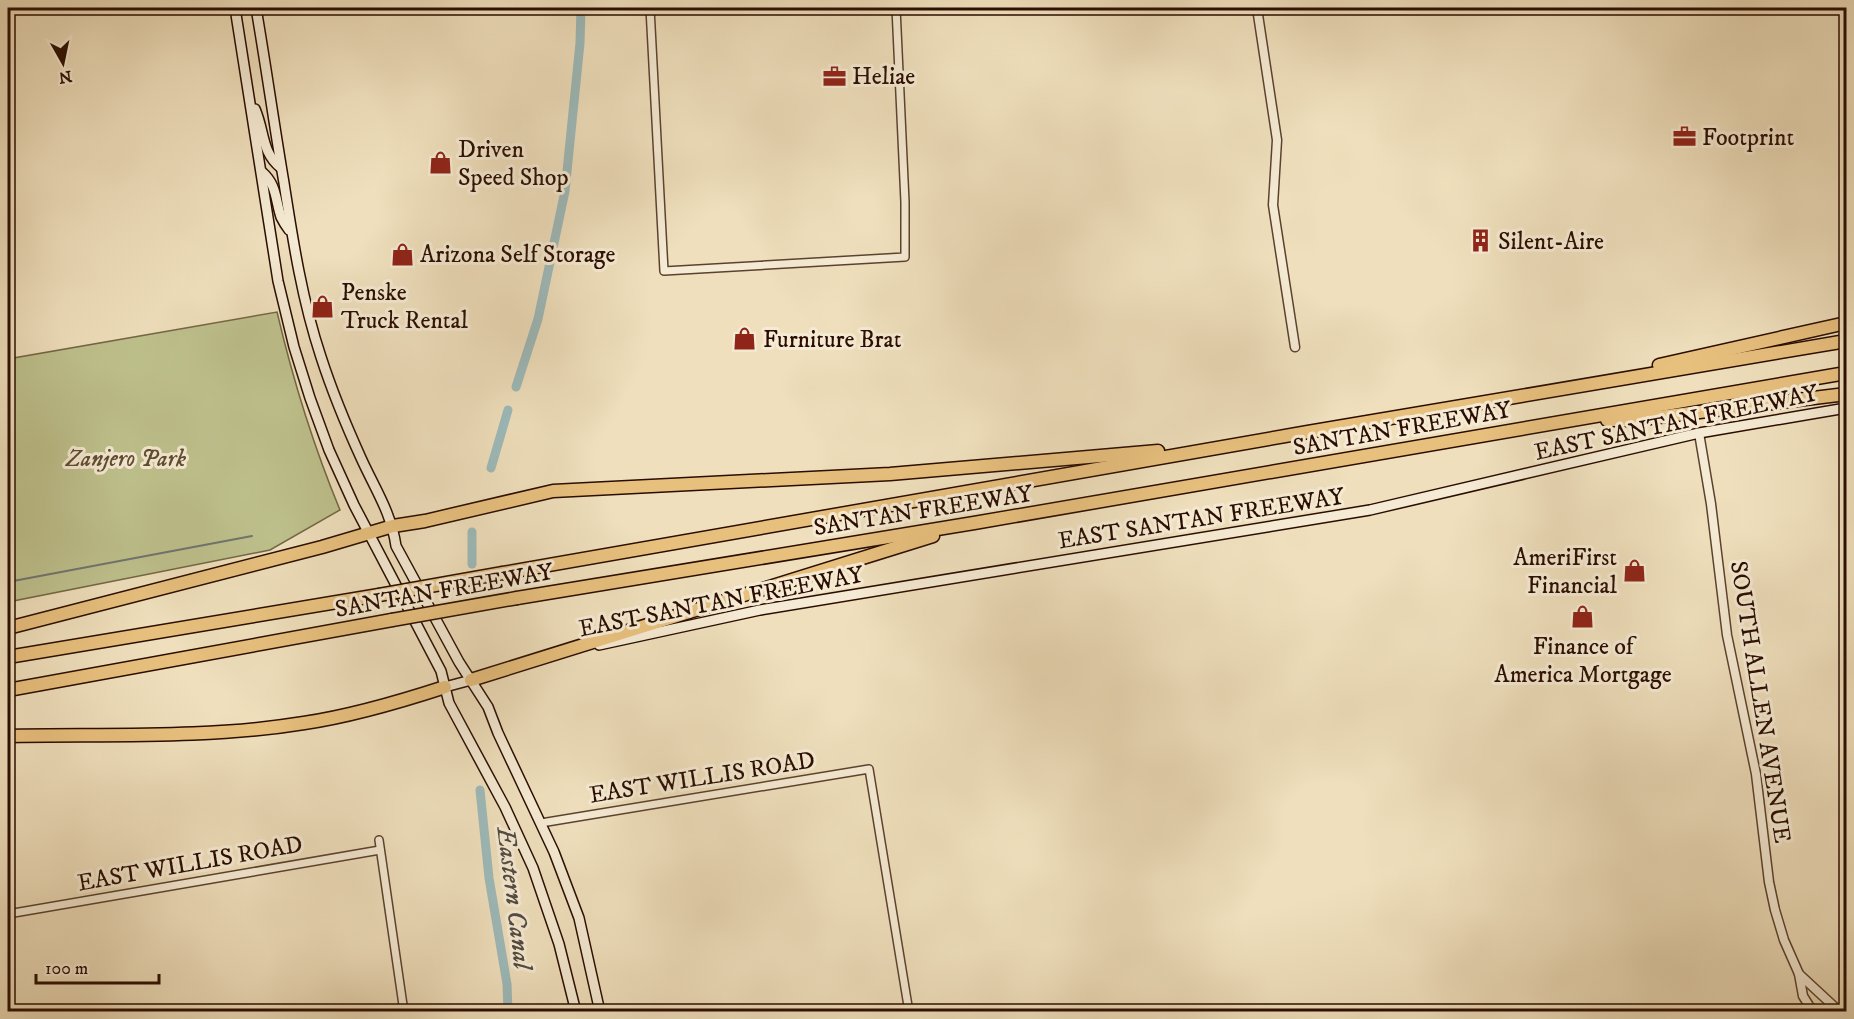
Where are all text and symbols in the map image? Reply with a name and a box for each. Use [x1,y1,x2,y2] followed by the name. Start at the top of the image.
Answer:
[33,33,93,93] north arrow
[852,62,915,92] place label: Heliae
[821,63,847,89] office icon: Heliae
[57,66,73,88] text: N
[1702,123,1794,153] place label: Footprint
[1671,124,1697,150] office icon: Footprint
[458,135,568,193] place label: Driven Speed Shop
[427,150,453,176] shop icon: Driven Speed Shop
[1498,227,1604,257] place label: Silent-Aire
[1467,228,1493,254] building icon: Silent-Aire
[420,240,616,270] place label: Arizona Self Storage
[389,241,415,267] shop icon: Arizona Self Storage
[341,278,469,336] place label: Penske Truck Rental
[310,293,336,319] shop icon: Penske Truck Rental
[763,325,902,355] place label: Furniture Brat
[732,326,758,352] shop icon: Furniture Brat
[1532,378,1822,468] street label: EAST SANTAN FREEWAY
[1291,395,1514,463] street label: SANTAN FREEWAY
[65,444,186,474] park label: Zanjero Park
[812,479,1036,543] street label: SANTAN FREEWAY
[1056,481,1347,556] street label: EAST SANTAN FREEWAY
[1513,543,1618,601] place label: AmeriFirst Financial
[333,557,556,625] street label: SANTAN FREEWAY
[1622,558,1648,584] shop icon: AmeriFirst Financial
[576,559,867,644] street label: EAST SANTAN FREEWAY
[1723,559,1797,845] street label: SOUTH ALLEN AVENUE
[1570,603,1596,629] shop icon: Finance of America Mortgage
[1494,632,1672,690] place label: Finance of America Mortgage
[587,745,817,811] street label: EAST WILLIS ROAD
[488,823,539,974] water label: Eastern Canal
[75,829,305,899] street label: EAST WILLIS ROAD
[36,947,159,985] scale bar
[45,958,88,980] text: 100 m

